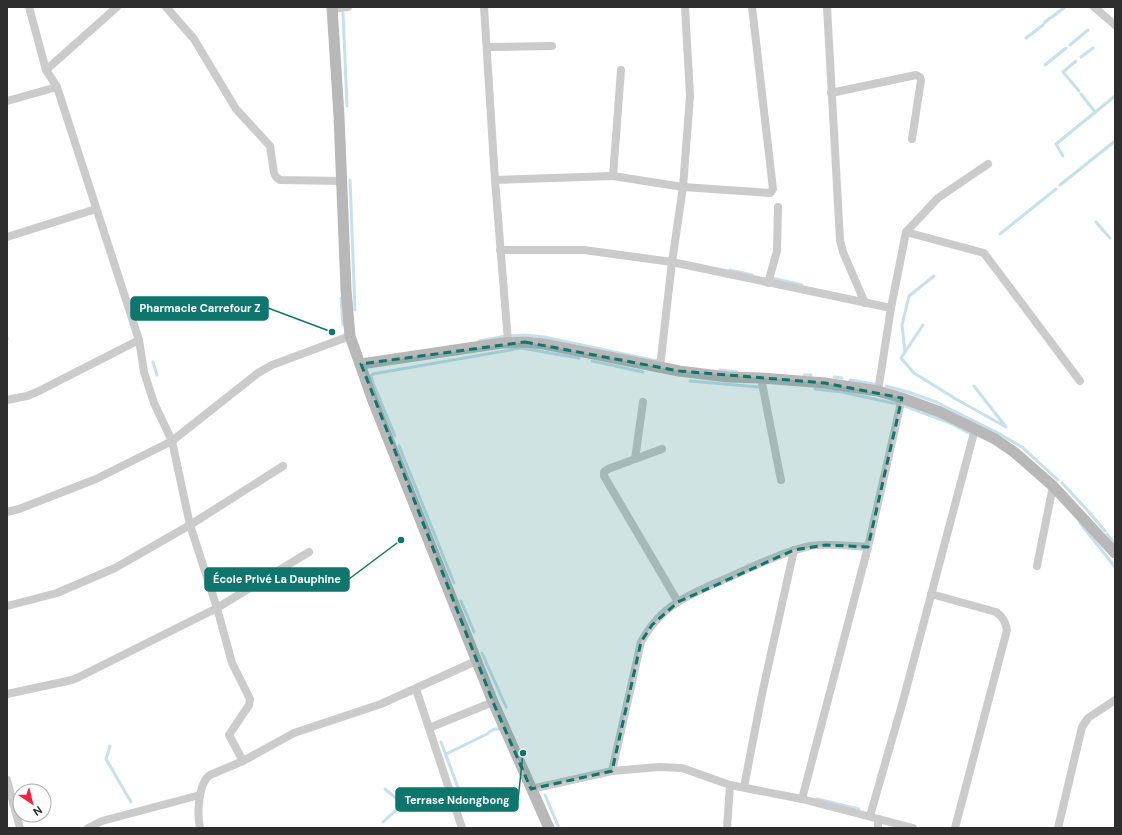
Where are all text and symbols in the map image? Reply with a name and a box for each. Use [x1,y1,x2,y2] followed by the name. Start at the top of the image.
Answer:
[131,297,268,320] callout: Pharmacie Carrefour Z
[139,301,261,315] text: Pharmacie Carrefour Z
[205,568,349,591] callout: École Privé La Dauphine
[213,572,341,586] text: École Privé La Dauphine
[12,783,52,823] north arrow
[396,788,518,811] callout: Terrase Ndongbong
[404,793,510,807] text: Terrase Ndongbong
[30,803,45,819] text: N

